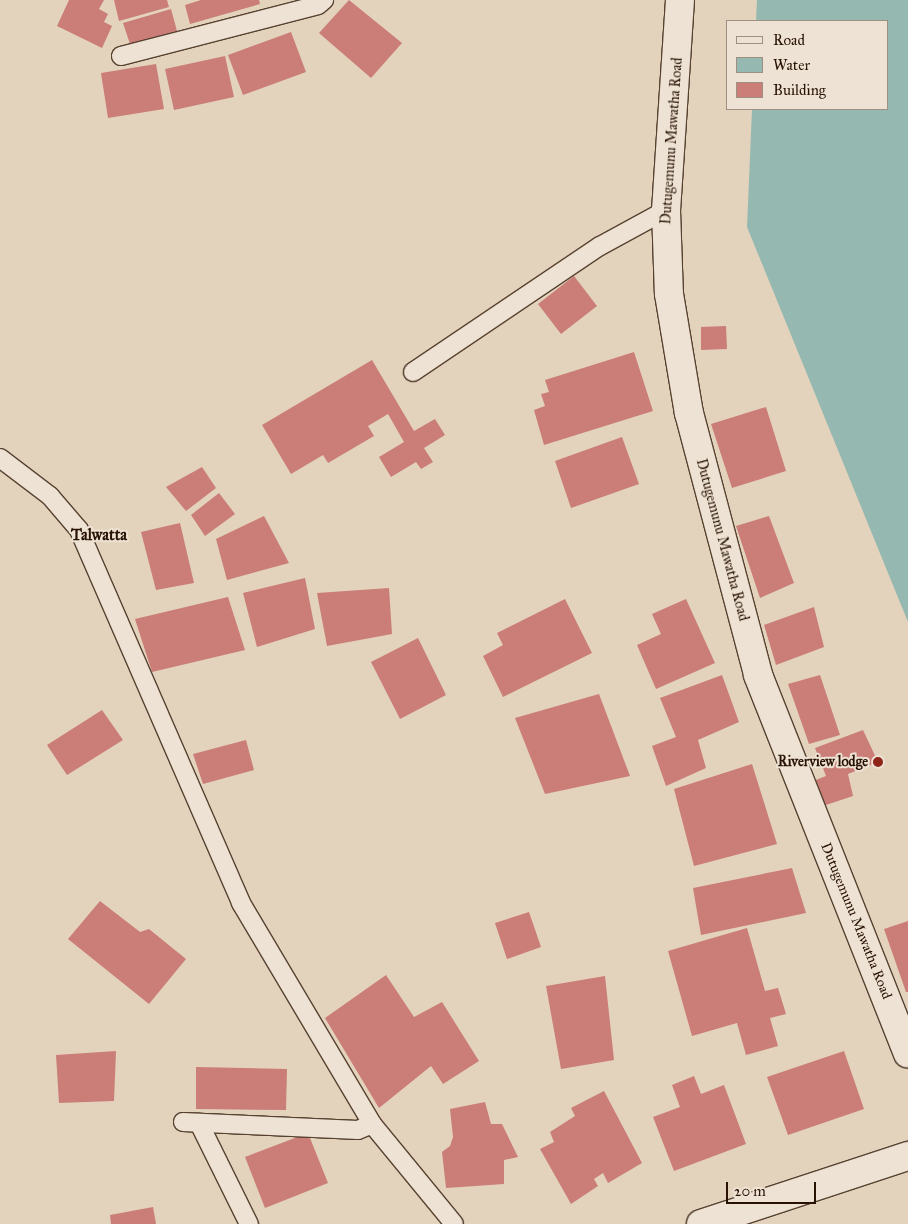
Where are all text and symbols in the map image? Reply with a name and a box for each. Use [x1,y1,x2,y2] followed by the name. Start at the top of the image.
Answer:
[726,20,888,110] legend
[773,31,805,49] text: Road
[773,56,810,74] text: Water
[658,57,686,225] street label: Dutugemunu Mawatha Road
[773,81,826,99] text: Building
[692,457,752,623] street label: Dutugemunu Mawatha Road
[71,525,127,545] district label: Talwatta
[778,754,868,770] place label: Riverview lodge
[872,756,884,768] marker: Riverview lodge
[817,840,895,1002] street label: Dutugemunu Mawatha Road
[728,1172,818,1204] scale bar
[734,1182,766,1200] text: 20 m

